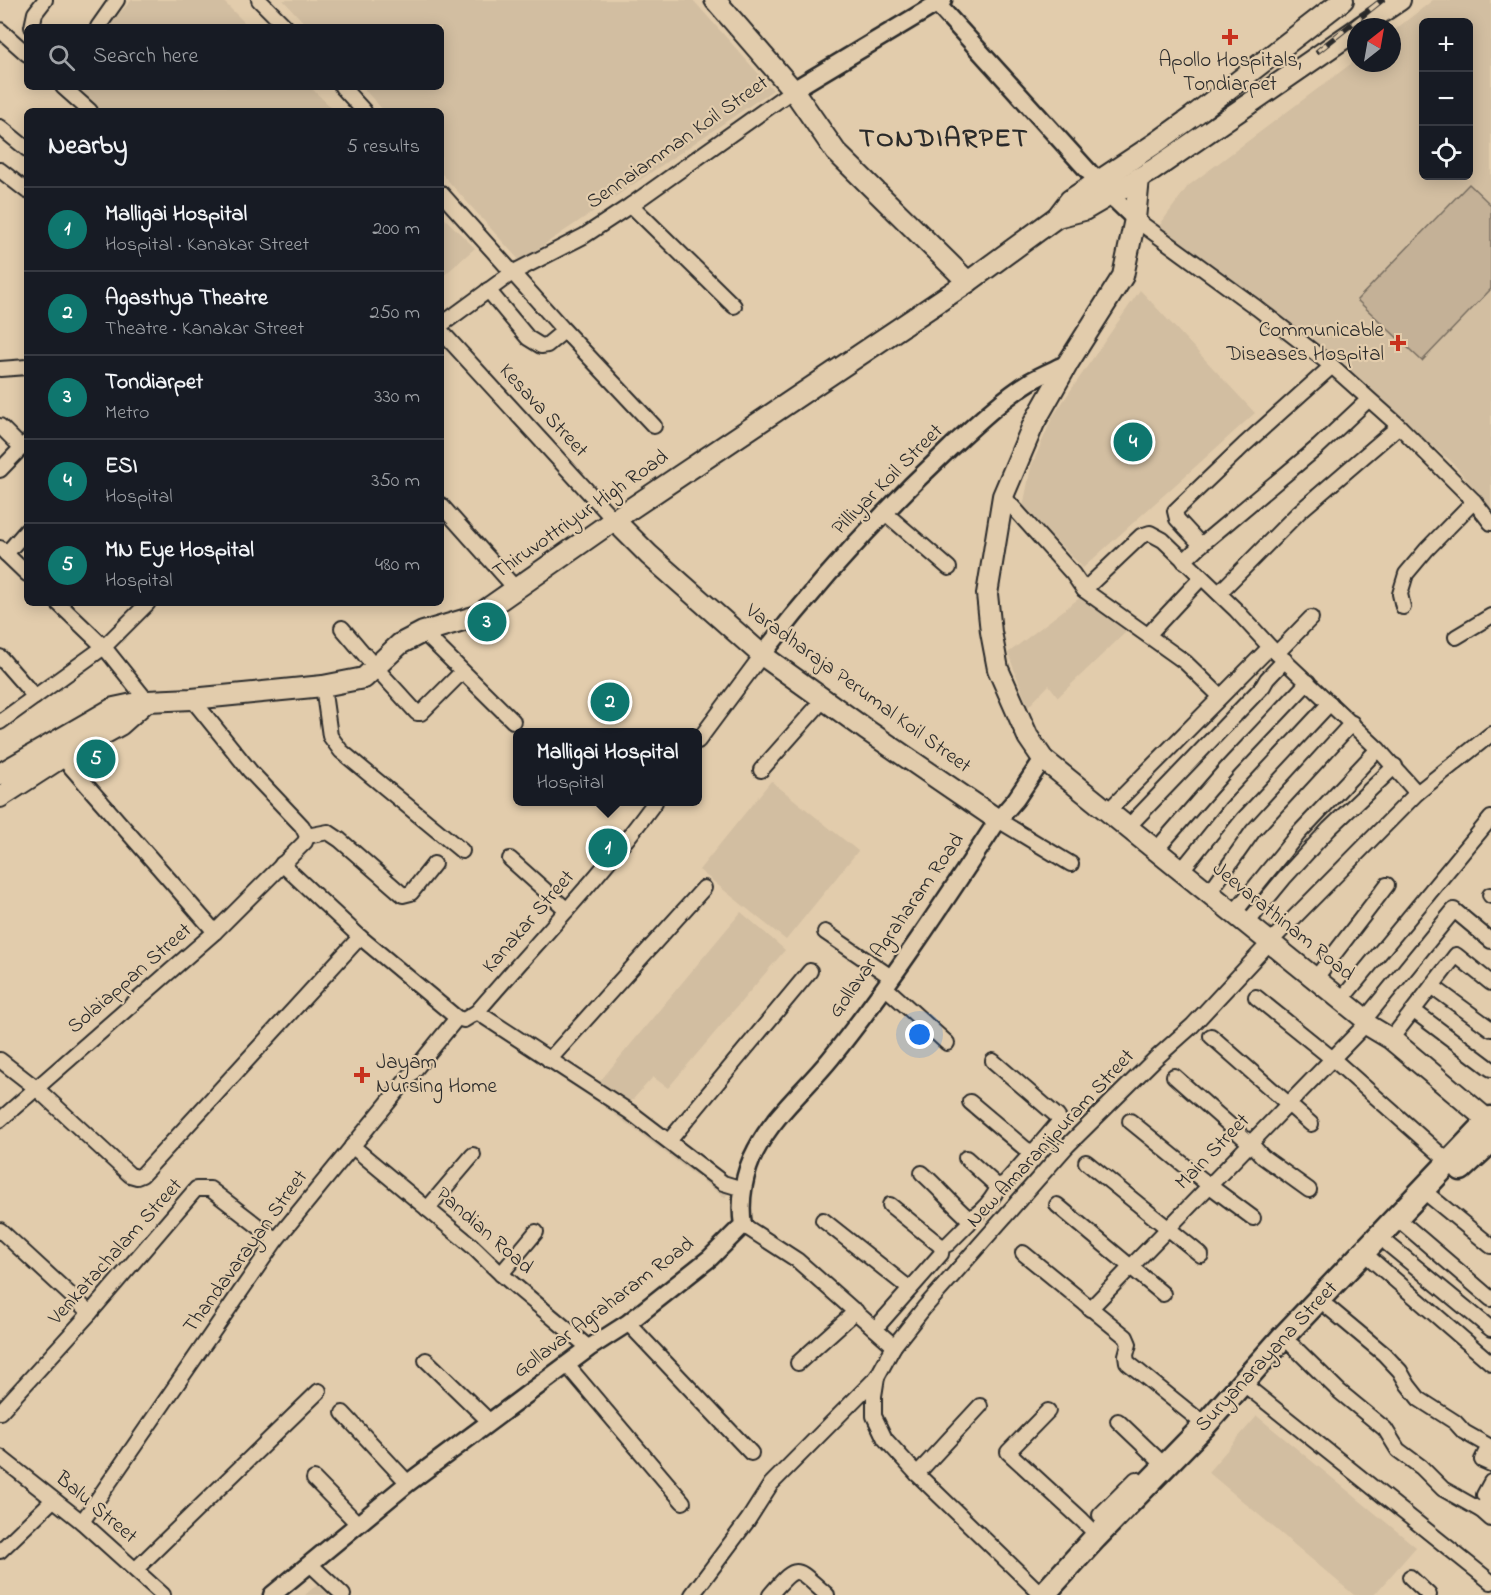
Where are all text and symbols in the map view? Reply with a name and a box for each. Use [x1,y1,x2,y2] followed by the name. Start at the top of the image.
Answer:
[1347,18,1401,72] north arrow
[1419,18,1473,180] map controls
[1419,18,1473,72] button: +
[24,24,444,90] search box
[1221,28,1239,46] marker: Apollo Hospitals, Tondiarpet
[45,41,78,74] icon: search
[93,41,198,73] text: Search here
[1158,46,1302,100] place label: Apollo Hospitals, Tondiarpet
[581,69,775,217] street label: Sennaiamman Koil Street
[1419,72,1473,126] button: −
[859,120,1029,159] district label: TONDIARPET
[1419,126,1473,180] button: locate
[48,128,127,166] text: Nearby
[347,133,420,162] text: 5 results
[105,199,247,231] text: Malligai Hospital
[64,215,71,244] text: 1
[372,215,420,244] text: 200 m
[105,231,309,260] text: Hospital · Kanakar Street
[105,283,268,315] text: Agasthya Theatre
[63,299,72,328] text: 2
[369,299,420,328] text: 250 m
[105,315,304,344] text: Theatre · Kanakar Street
[1225,316,1385,370] place label: Communicable Diseases Hospital
[1389,334,1407,352] marker: Communicable Diseases Hospital
[491,357,595,465] street label: Kesava Street
[105,367,203,399] text: Tondiarpet
[63,383,72,412] text: 3
[374,383,420,412] text: 330 m
[105,399,149,428] text: Metro
[825,417,952,544] street label: Pilliyar Koil Street
[1114,420,1152,464] pin: 4
[487,443,676,589] street label: Thiruvottriyur High Road
[105,451,138,483] text: ESI
[63,467,72,496] text: 4
[371,467,420,496] text: 350 m
[105,483,173,512] text: Hospital
[105,535,254,567] text: MN Eye Hospital
[62,551,73,580] text: 5
[375,551,420,580] text: 480 m
[105,567,173,596] text: Hospital
[738,596,977,781] street label: Varadharaja Perumal Koil Street
[468,600,506,644] pin: 3
[590,680,630,724] pin: 2
[513,728,702,806] popup
[76,736,116,782] pin: 5
[536,737,679,769] text: Malligai Hospital
[536,769,604,798] text: Hospital
[588,826,628,870] pin: 1
[822,827,974,1026] street label: Gollavar Agraharam Road
[1205,855,1361,989] street label: Jeevarathinam Road
[476,864,582,980] street label: Kanakar Street
[61,916,199,1042] street label: Solaiappan Street
[905,1020,934,1049] your location
[960,1043,1142,1235] street label: New Amaranjipuram Street
[376,1048,498,1104] place label: Jayam Nursing Home
[353,1066,371,1084] marker: Jayam Nursing Home
[1169,1107,1257,1197] street label: Main Street
[176,1164,317,1341] street label: Thandavarayan Street
[41,1172,190,1333] street label: Venkatachalam Street
[429,1180,540,1282] street label: Pandian Road
[507,1230,702,1388] street label: Gollavar Agraharam Road
[1189,1275,1347,1441] street label: Suryanarayana Street
[48,1464,144,1551] street label: Balu Street

